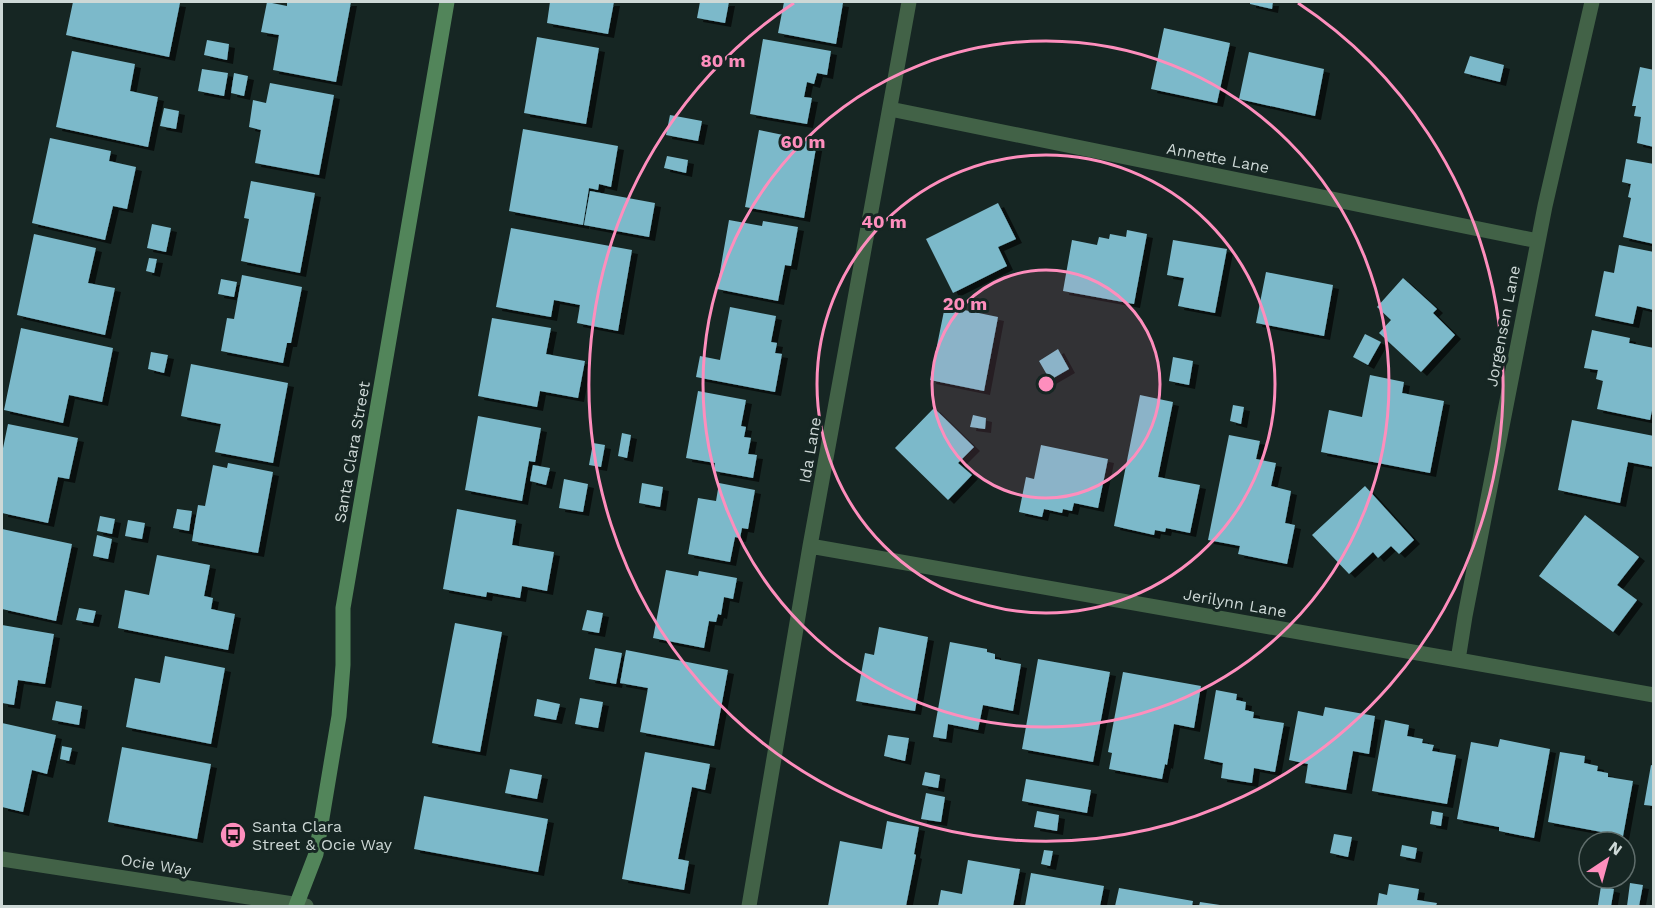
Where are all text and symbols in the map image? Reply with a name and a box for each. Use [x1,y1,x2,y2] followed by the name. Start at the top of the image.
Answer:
[701,50,745,71] text: 80 m
[781,131,825,152] text: 60 m
[1165,139,1271,177] street label: Annette Lane
[861,211,907,232] text: 40 m
[1482,264,1524,388] street label: Jorgensen Lane
[943,293,987,314] text: 20 m
[1036,374,1056,394] centre of rings
[330,379,374,524] street label: Santa Clara Street
[795,416,825,484] street label: Ida Lane
[1182,585,1288,621] street label: Jerilynn Lane
[252,817,393,854] place label: Santa Clara Street & Ocie Way
[218,820,248,850] bus stop icon: Santa Clara Street & Ocie Way
[1577,830,1637,890] north arrow
[1605,837,1626,859] text: N
[119,850,193,880] street label: Ocie Way

